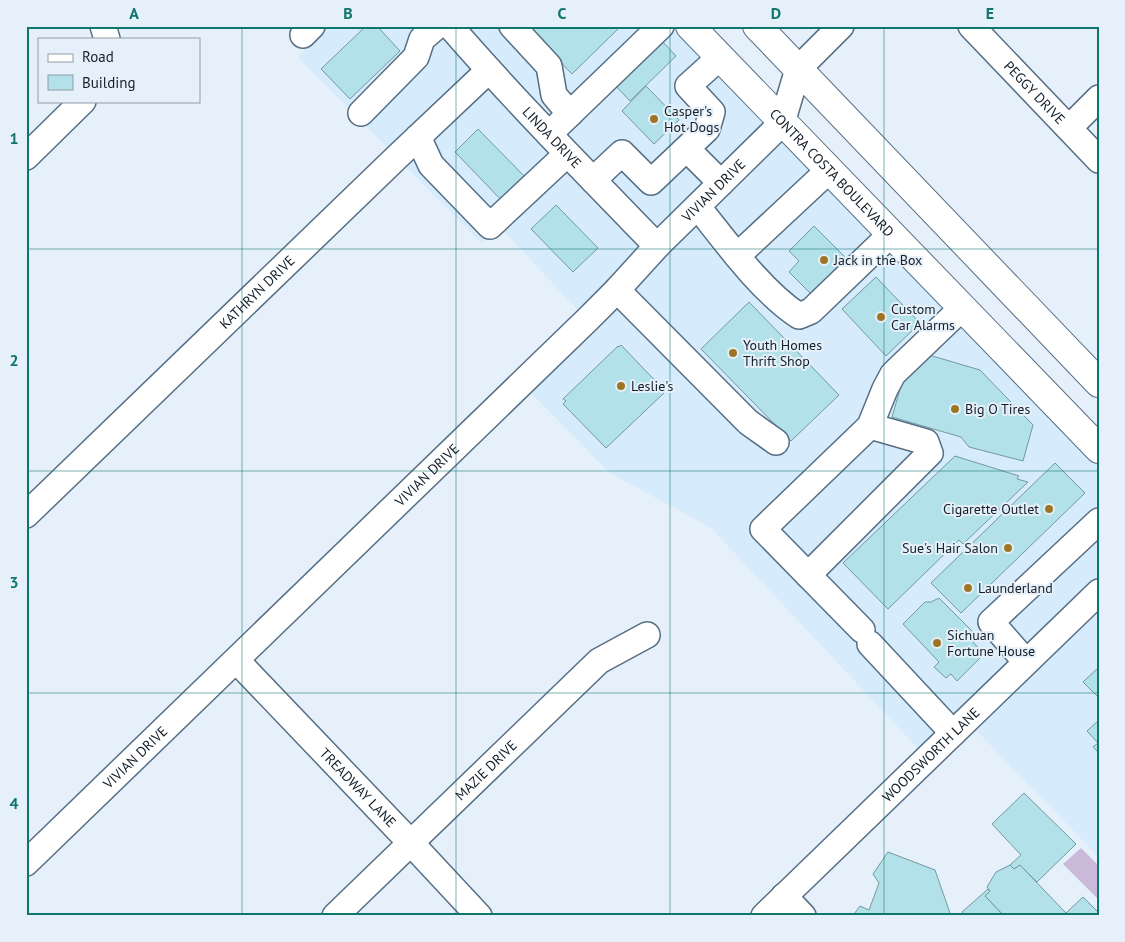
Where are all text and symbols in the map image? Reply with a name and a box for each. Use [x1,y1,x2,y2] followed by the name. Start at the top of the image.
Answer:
[129,3,139,23] text: A
[343,3,353,23] text: B
[558,3,567,23] text: C
[771,3,781,23] text: D
[986,3,994,23] text: E
[38,38,200,102] legend
[82,47,114,66] text: Road
[1000,57,1069,128] street label: PEGGY DRIVE
[82,73,136,92] text: Building
[664,102,720,136] place label: Casper's Hot Dogs
[519,103,585,172] street label: LINDA DRIVE
[766,105,898,241] street label: CONTRA COSTA BOULEVARD
[648,113,660,125] marker: Casper's Hot Dogs
[9,128,19,148] text: 1
[677,155,749,226] street label: VIVIAN DRIVE
[833,251,922,269] place label: Jack in the Box
[215,252,299,333] street label: KATHRYN DRIVE
[818,254,830,266] marker: Jack in the Box
[891,300,955,334] place label: Custom Car Alarms
[875,311,887,323] marker: Custom Car Alarms
[743,336,822,370] place label: Youth Homes Thrift Shop
[727,347,739,359] marker: Youth Homes Thrift Shop
[9,350,19,370] text: 2
[631,377,673,395] place label: Leslie's
[615,380,627,392] marker: Leslie's
[965,400,1030,418] place label: Big O Tires
[949,403,961,415] marker: Big O Tires
[390,440,463,511] street label: VIVIAN DRIVE
[943,500,1039,518] place label: Cigarette Outlet
[1043,503,1055,515] marker: Cigarette Outlet
[902,539,998,557] place label: Sue's Hair Salon
[1002,542,1014,554] marker: Sue's Hair Salon
[9,572,19,592] text: 3
[978,579,1053,597] place label: Launderland
[962,582,974,594] marker: Launderland
[947,626,1035,660] place label: Sichuan Fortune House
[931,637,943,649] marker: Sichuan Fortune House
[878,703,983,806] street label: WOODSWORTH LANE
[99,722,171,793] street label: VIVIAN DRIVE
[451,736,521,804] street label: MAZIE DRIVE
[316,744,400,831] street label: TREADWAY LANE
[9,793,19,813] text: 4

